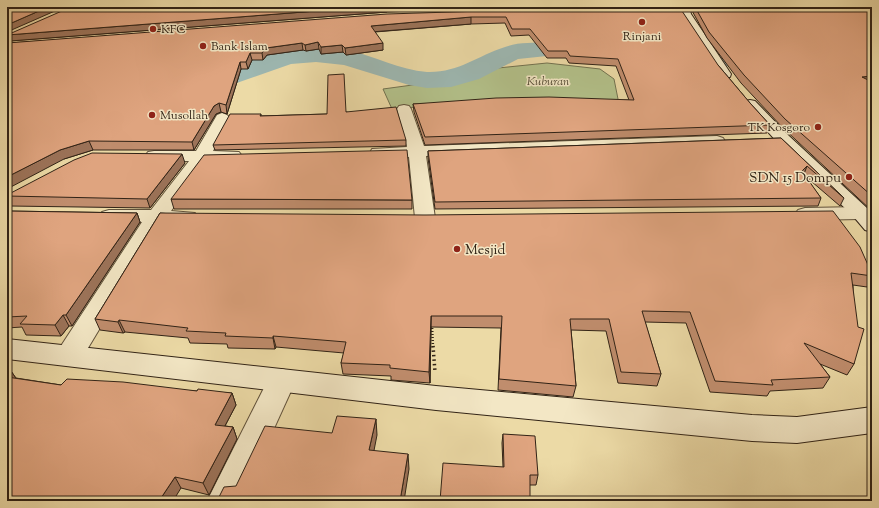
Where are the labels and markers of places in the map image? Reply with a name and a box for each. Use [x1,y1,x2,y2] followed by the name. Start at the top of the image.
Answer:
[637,17,647,27] marker: Rinjani
[161,21,186,39] place label: KFC
[148,24,158,34] marker: KFC
[623,28,662,46] place label: Rinjani
[211,38,268,56] place label: Bank Islam
[198,41,208,51] marker: Bank Islam
[160,107,208,125] place label: Musollah
[147,110,157,120] marker: Musollah
[747,119,810,137] place label: TK Kosgoro
[813,122,823,132] marker: TK Kosgoro
[749,169,841,189] place label: SDN 15 Dompu
[844,172,854,182] marker: SDN 15 Dompu
[465,241,506,261] place label: Mesjid
[452,244,462,254] marker: Mesjid

